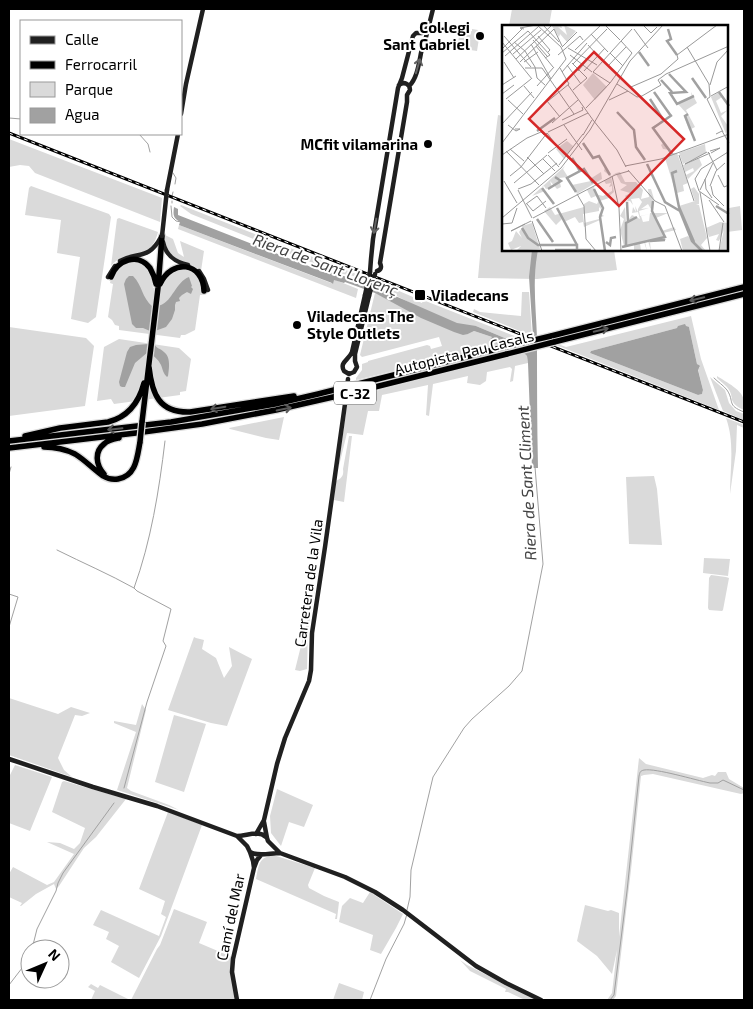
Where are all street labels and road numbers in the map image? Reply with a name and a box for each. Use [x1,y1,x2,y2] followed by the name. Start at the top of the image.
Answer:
[392,326,536,378] street label: Autopista Pau Casals
[334,382,376,404] road number: C-32
[290,518,326,648] street label: Carretera de la Vila
[212,872,248,962] street label: Camí del Mar

